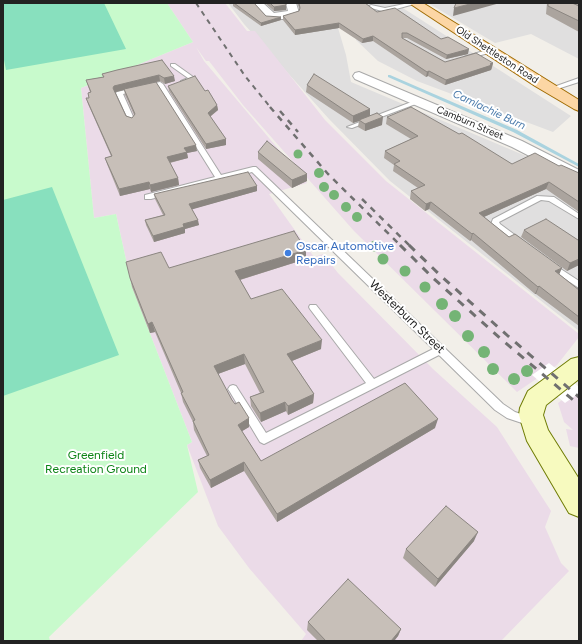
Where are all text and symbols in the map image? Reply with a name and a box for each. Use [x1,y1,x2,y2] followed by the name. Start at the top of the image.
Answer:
[453,24,541,86] street label: Old Shettleston Road
[451,87,527,133] water label: Camlachie Burn
[435,103,505,143] street label: Camburn Street
[296,239,394,267] place label: Oscar Automotive Repairs
[283,248,293,258] marker: Oscar Automotive Repairs
[366,277,448,357] street label: Westerburn Street
[45,448,147,476] park label: Greenfield Recreation Ground

